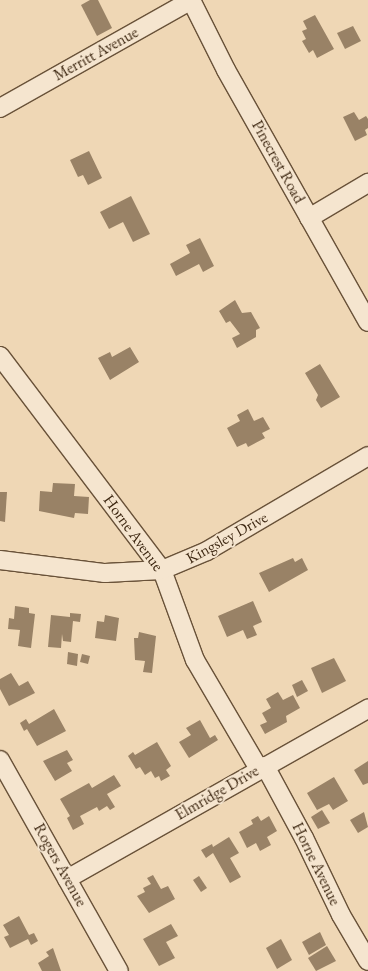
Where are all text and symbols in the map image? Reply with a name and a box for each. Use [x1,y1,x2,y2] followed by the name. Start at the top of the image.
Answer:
[50,23,142,85] street label: Merritt Avenue
[247,117,309,207] street label: Pinecrest Road
[99,491,167,575] street label: Horne Avenue
[183,508,271,568] street label: Kingsley Drive
[172,761,262,825] street label: Elmridge Drive
[288,819,344,909] street label: Horne Avenue
[29,820,91,910] street label: Rogers Avenue

